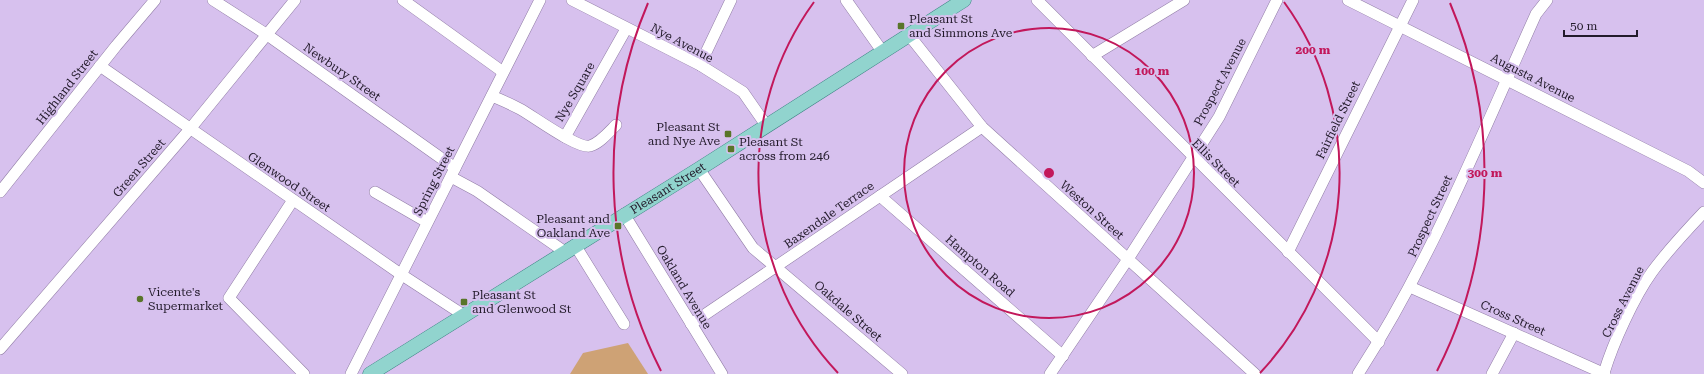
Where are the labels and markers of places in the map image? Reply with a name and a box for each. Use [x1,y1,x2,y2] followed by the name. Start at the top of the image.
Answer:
[909,12,1013,40] place label: Pleasant St and Simmons Ave
[896,21,906,31] marker: Pleasant St and Simmons Ave
[648,120,721,148] place label: Pleasant St and Nye Ave
[723,129,733,139] marker: Pleasant St and Nye Ave
[739,135,830,163] place label: Pleasant St across from 246
[726,144,736,154] marker: Pleasant St across from 246
[1042,166,1056,180] centre of rings
[536,212,610,240] place label: Pleasant and Oakland Ave
[613,221,623,231] marker: Pleasant and Oakland Ave
[148,285,224,313] place label: Vicente's Supermarket
[472,288,572,316] place label: Pleasant St and Glenwood St
[135,294,145,304] marker: Vicente's Supermarket
[459,297,469,307] marker: Pleasant St and Glenwood St

